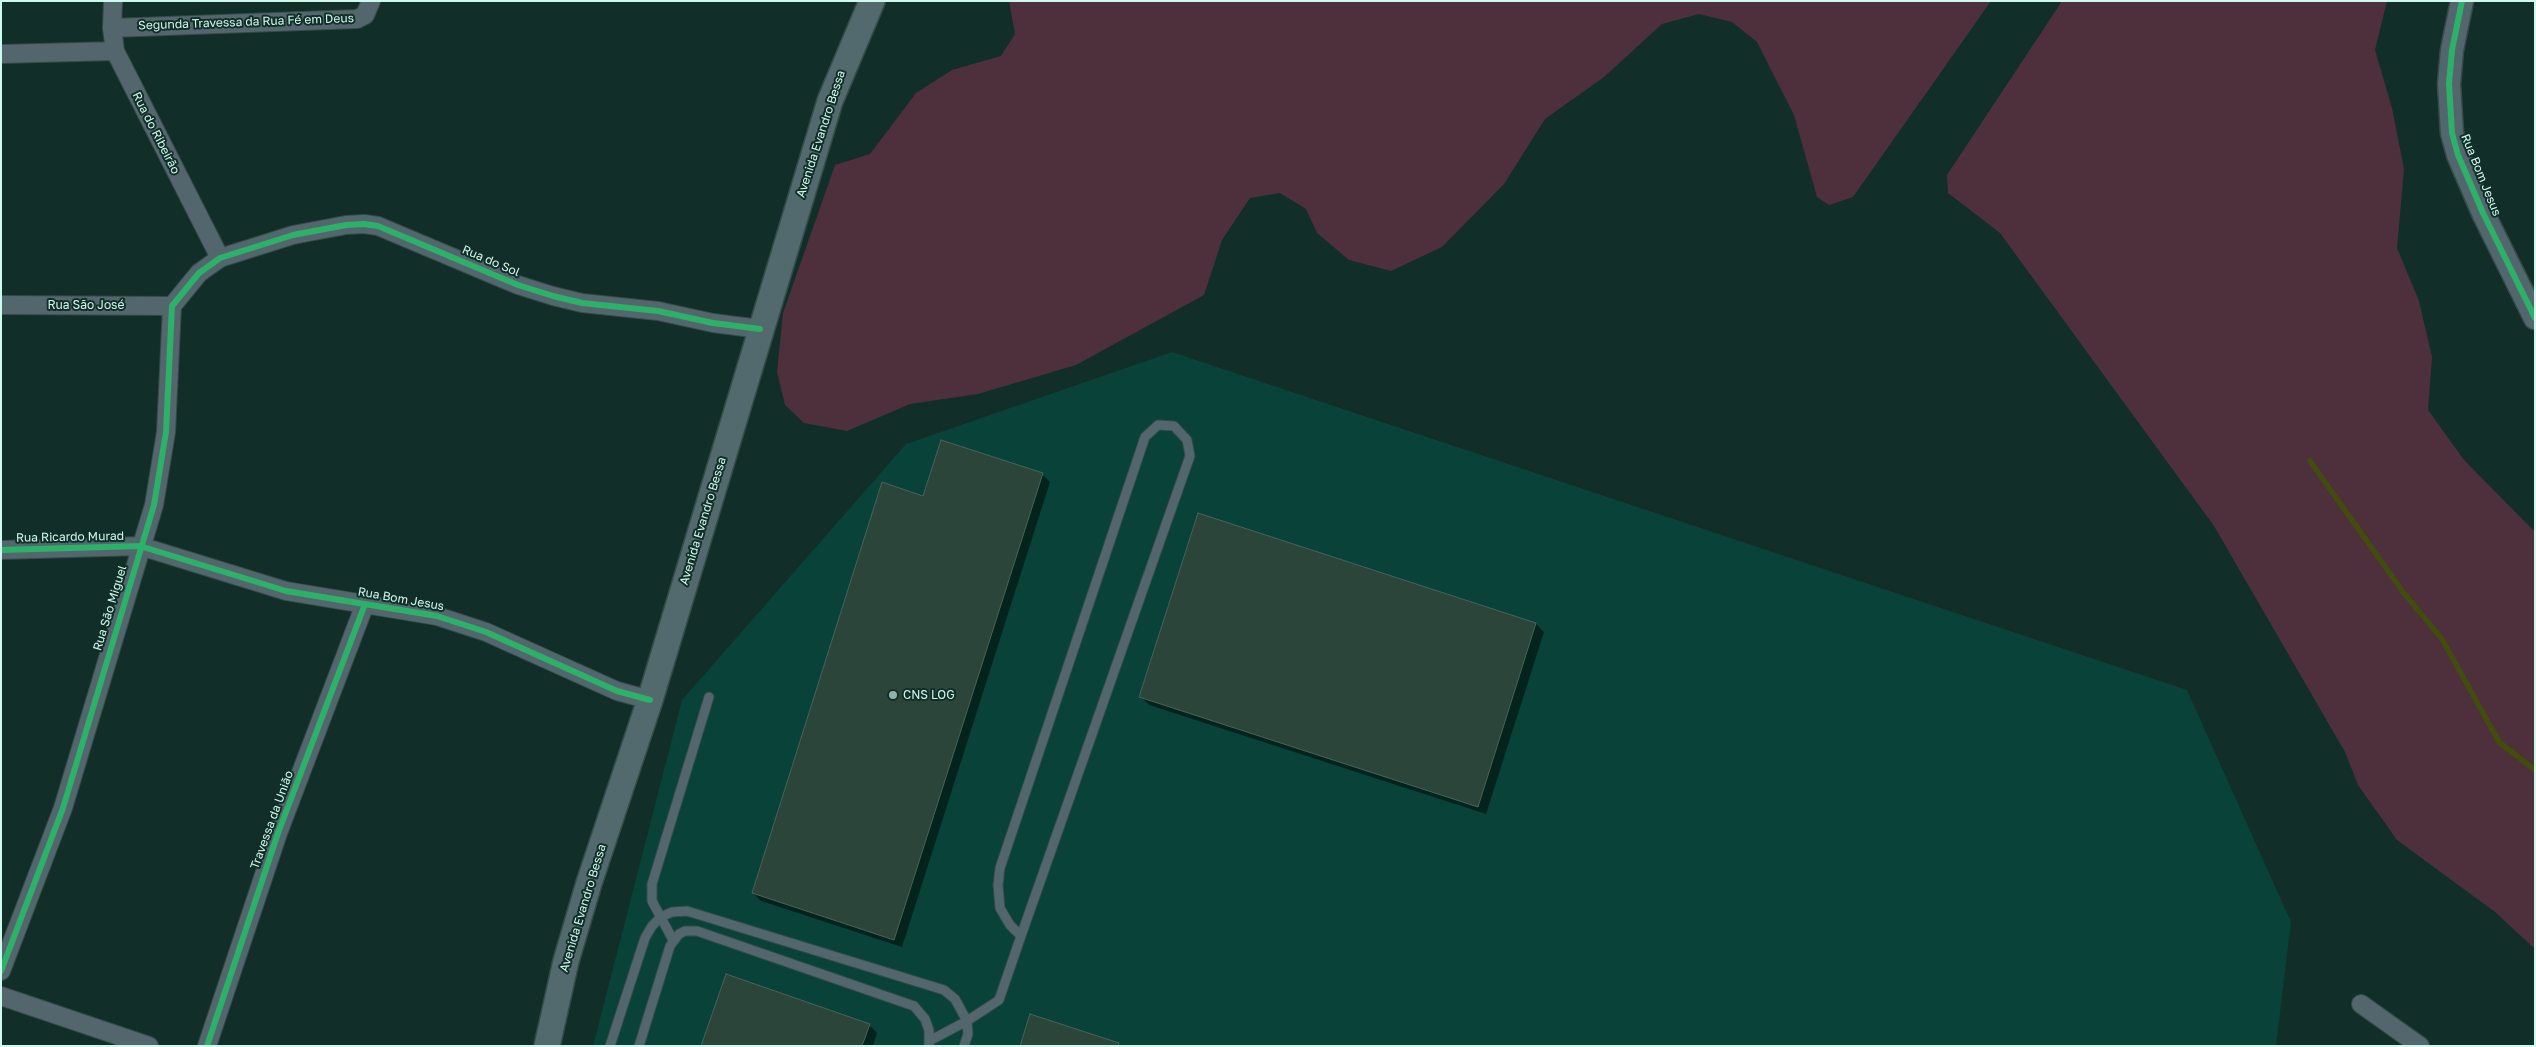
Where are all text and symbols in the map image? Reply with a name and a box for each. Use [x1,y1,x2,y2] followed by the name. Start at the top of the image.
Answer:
[138,11,354,33] street label: Segunda Travessa da Rua Fé em Deus
[794,69,848,199] street label: Avenida Evandro Bessa
[129,90,183,176] street label: Rua do Ribeirão
[2458,132,2504,218] street label: Rua Bom Jesus
[460,242,522,280] street label: Rua do Sol
[48,298,124,312] street label: Rua São José
[677,455,729,587] street label: Avenida Evandro Bessa
[16,529,124,545] street label: Rua Ricardo Murad
[90,564,130,652] street label: Rua São Miguel
[357,584,445,614] street label: Rua Bom Jesus
[903,688,955,702] place label: CNS LOG
[887,689,899,701] marker: CNS LOG
[247,769,297,871] street label: Travessa da União
[557,842,609,974] street label: Avenida Evandro Bessa

